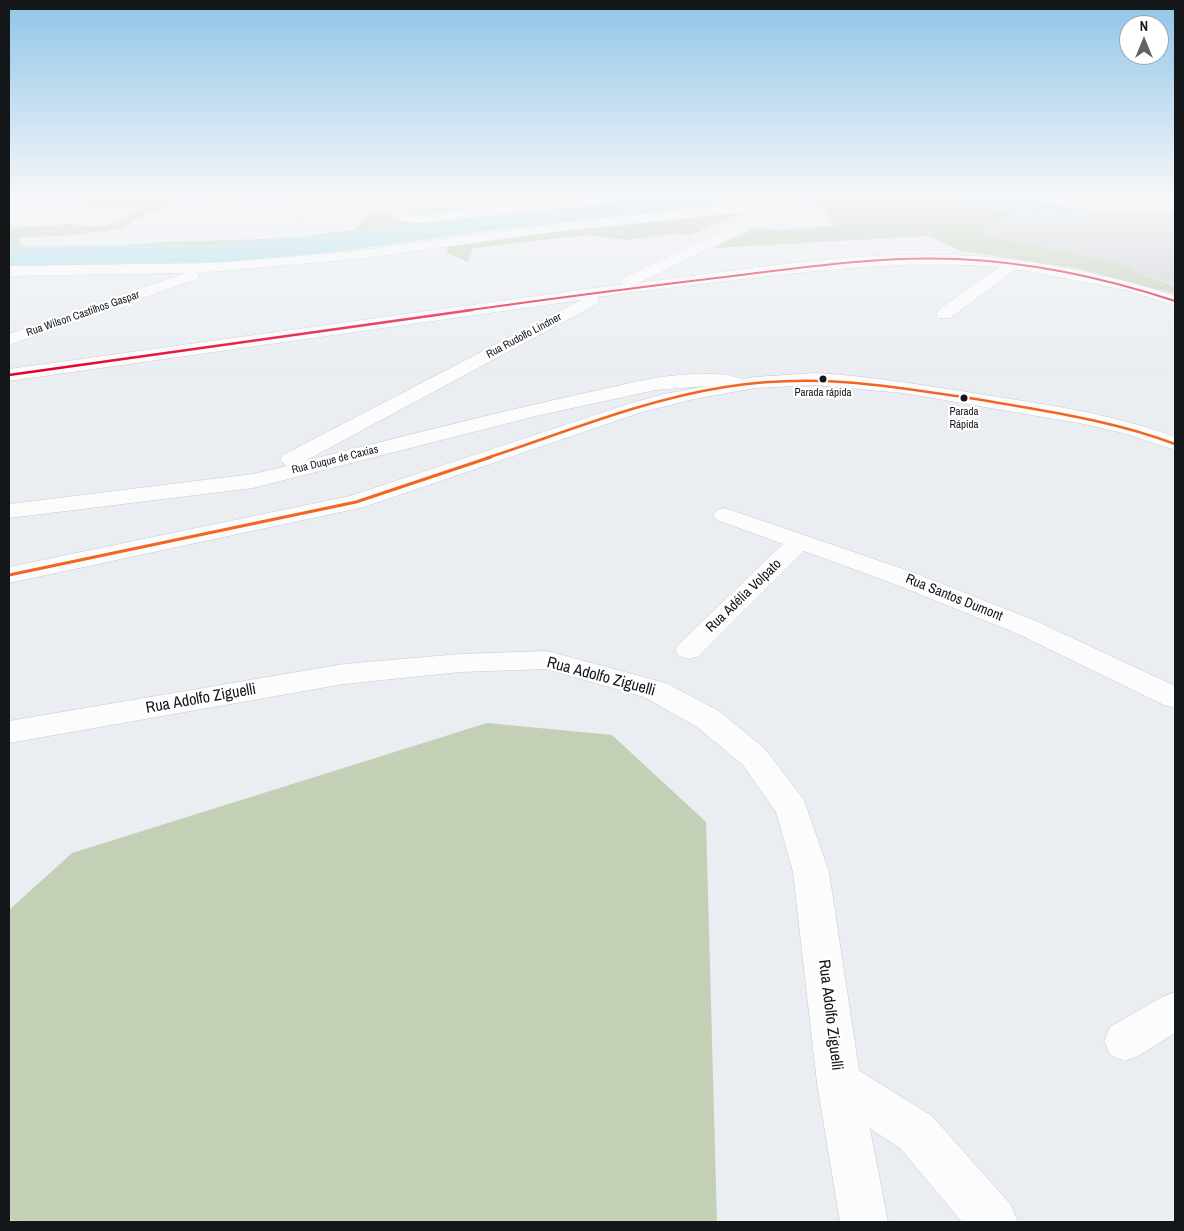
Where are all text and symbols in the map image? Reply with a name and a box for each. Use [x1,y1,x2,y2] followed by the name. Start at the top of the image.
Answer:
[1119,15,1169,65] north arrow
[1140,17,1148,35] text: N
[25,288,141,340] street label: Rua Wilson Castilhos Gaspar
[484,311,564,361] street label: Rua Rudolfo Lindner
[818,374,828,384] marker: Parada rápida
[794,386,852,400] place label: Parada rápida
[959,393,969,403] marker: Parada Rápida
[949,405,979,431] place label: Parada Rápida
[290,443,380,477] street label: Rua Duque de Caxias
[703,556,785,636] street label: Rua Adélia Volpato
[903,571,1005,625] street label: Rua Santos Dumont
[545,653,657,701] street label: Rua Adolfo Ziguelli
[144,680,258,718] street label: Rua Adolfo Ziguelli
[814,958,846,1072] street label: Rua Adolfo Ziguelli

